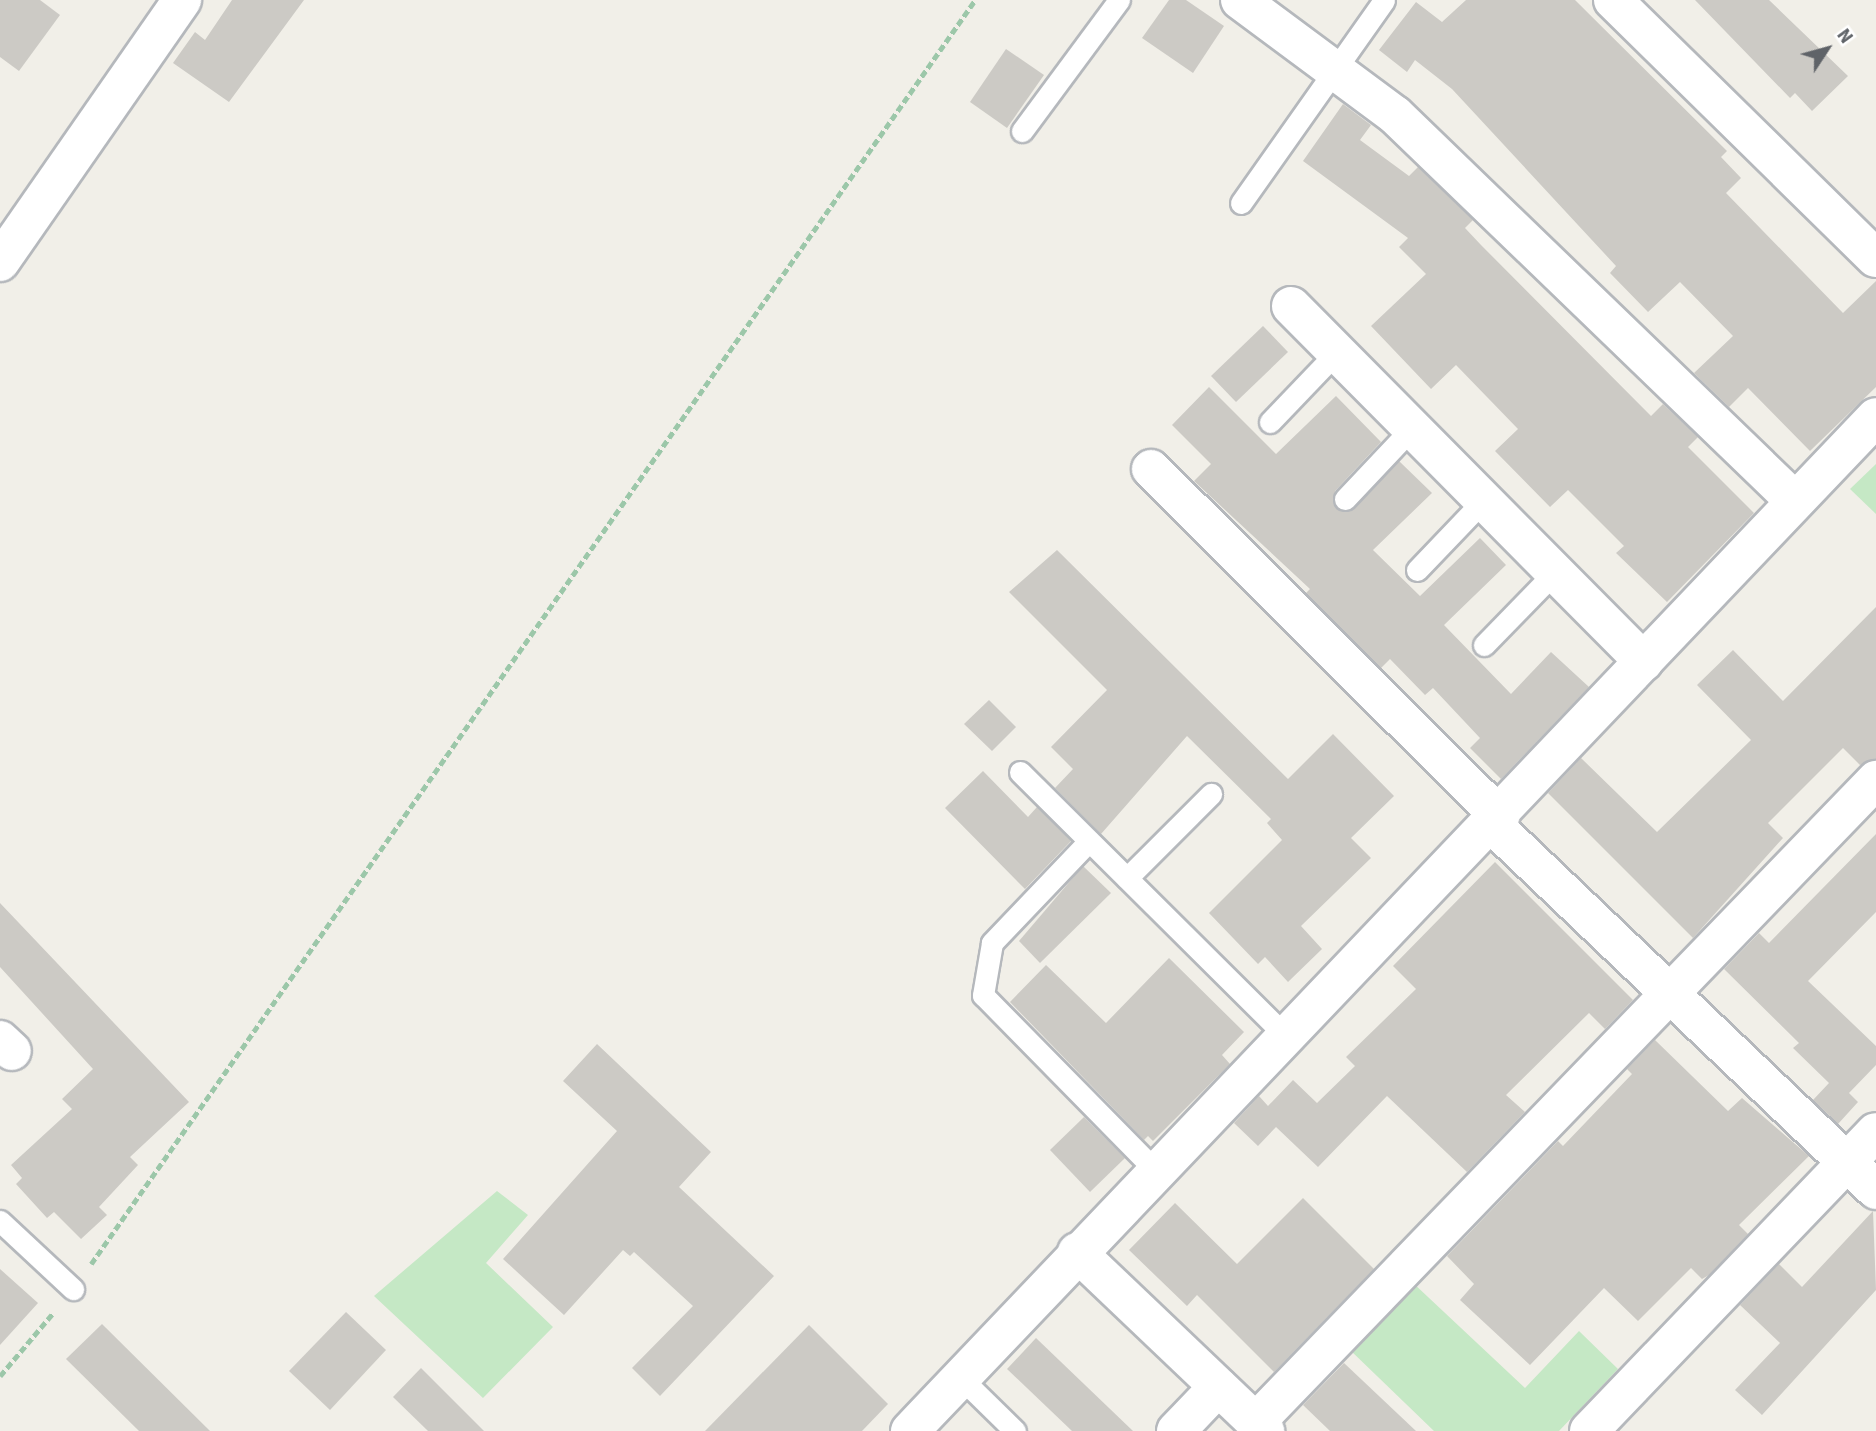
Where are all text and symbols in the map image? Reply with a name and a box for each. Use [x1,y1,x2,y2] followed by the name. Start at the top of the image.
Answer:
[1792,14,1862,84] north arrow
[1830,23,1859,49] text: N

